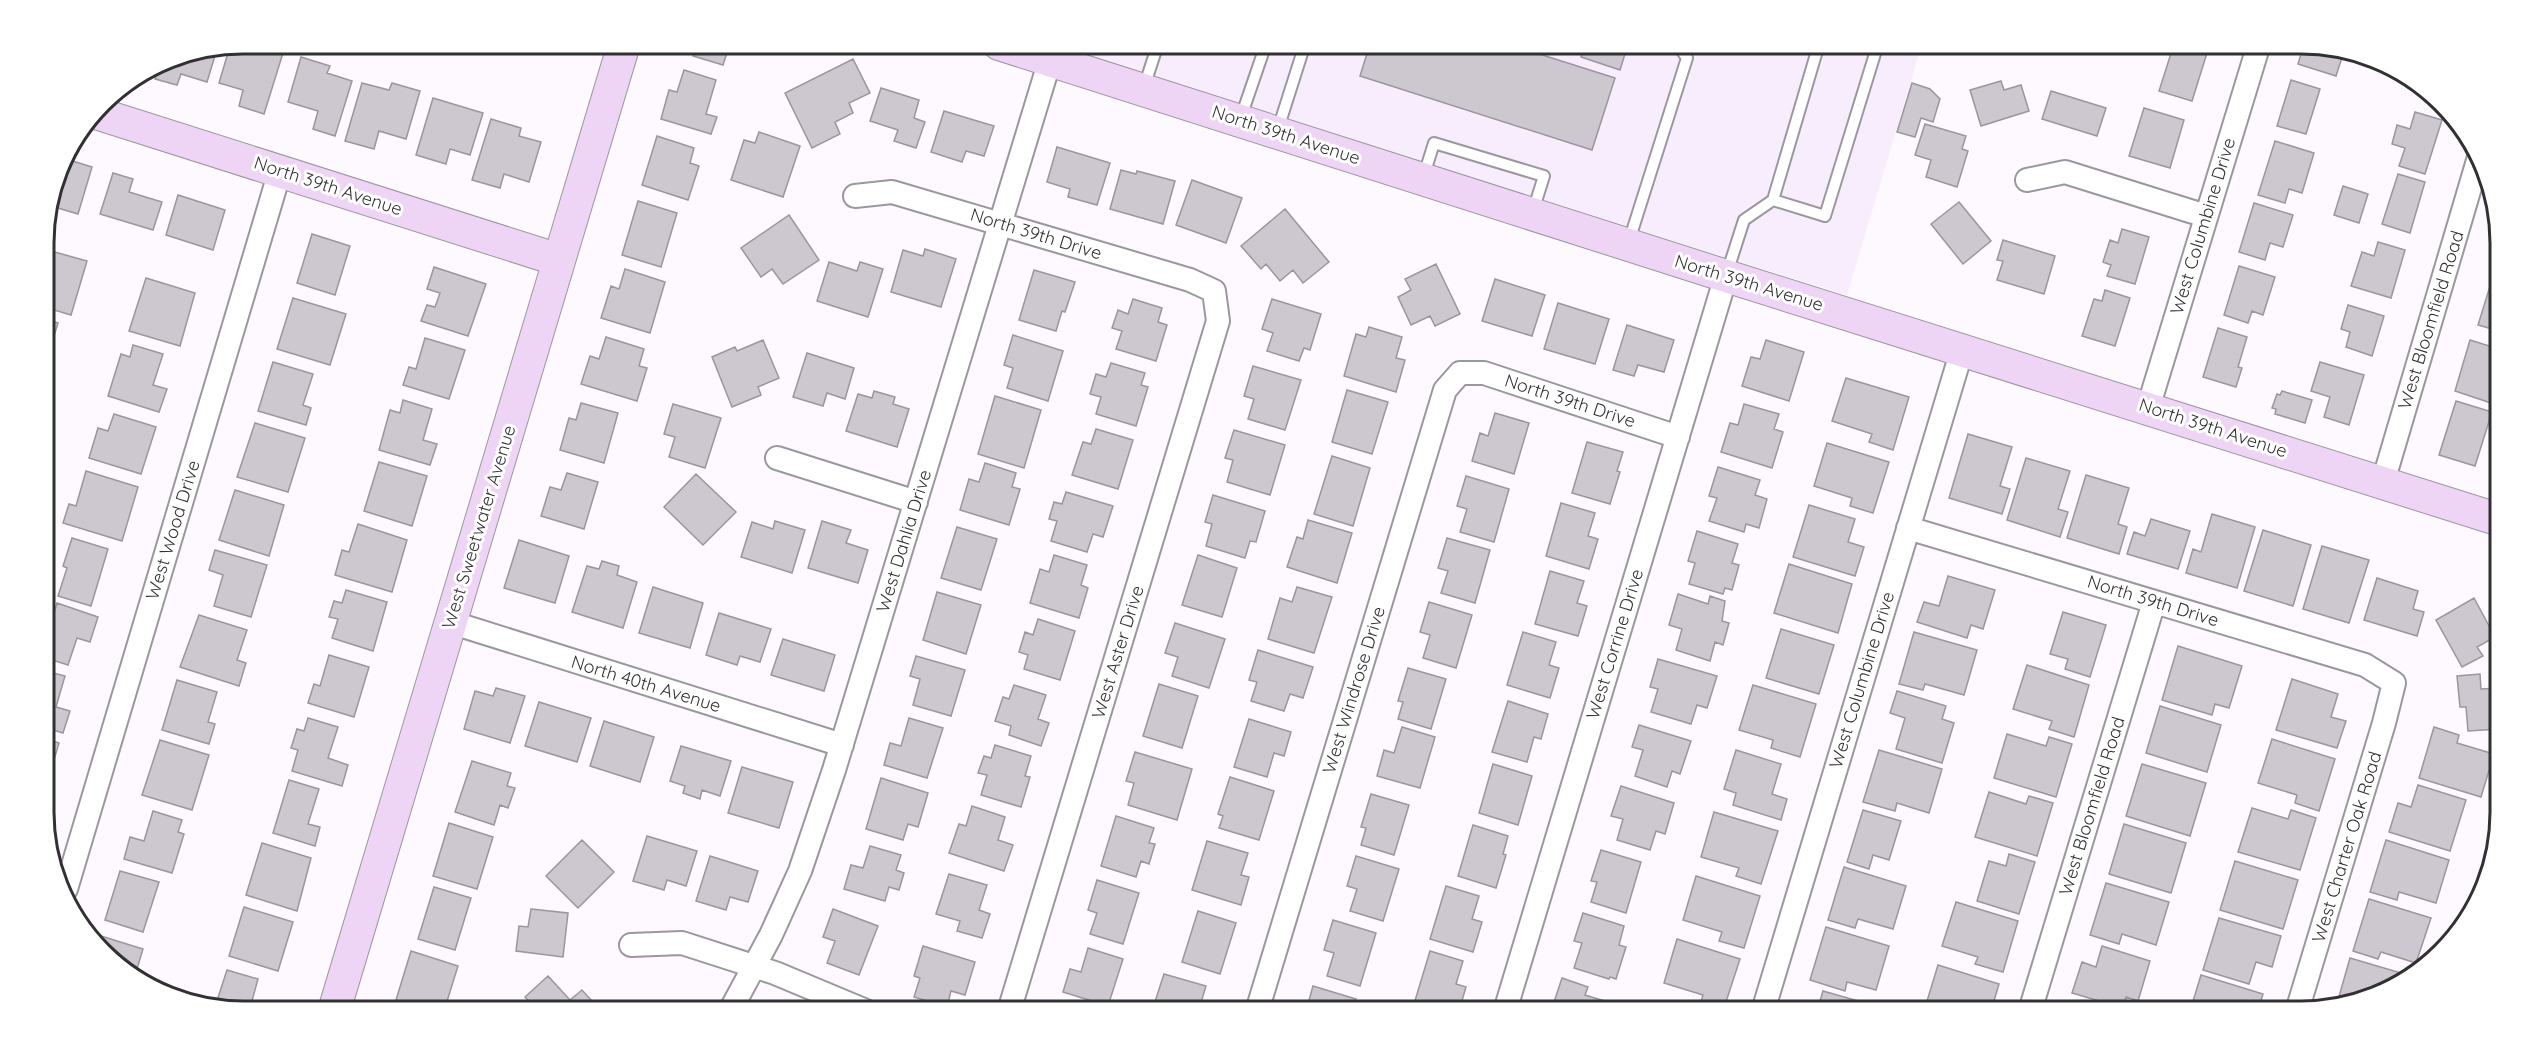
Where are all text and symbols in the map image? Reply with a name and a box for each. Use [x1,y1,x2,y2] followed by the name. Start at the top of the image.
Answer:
[1209,100,1363,169] street label: North 39th Avenue
[2165,135,2240,317] street label: West Columbine Drive
[251,151,405,220] street label: North 39th Avenue
[968,203,1105,264] street label: North 39th Drive
[2392,228,2469,412] street label: West Bloomfield Road
[1672,249,1826,316] street label: North 39th Avenue
[1502,369,1638,433] street label: North 39th Drive
[2136,393,2290,462] street label: North 39th Avenue
[437,422,520,631] street label: West Sweetwater Avenue
[140,457,205,602] street label: West Wood Drive
[871,467,936,615] street label: West Dahlia Drive
[1581,566,1648,722] street label: West Corrine Drive
[2085,570,2222,631] street label: North 39th Drive
[1086,582,1149,721] street label: West Aster Drive
[1824,589,1899,771] street label: West Columbine Drive
[1317,604,1390,776] street label: West Windrose Drive
[569,650,724,717] street label: North 40th Avenue
[2053,714,2130,898] street label: West Bloomfield Road
[2307,749,2387,945] street label: West Charter Oak Road

